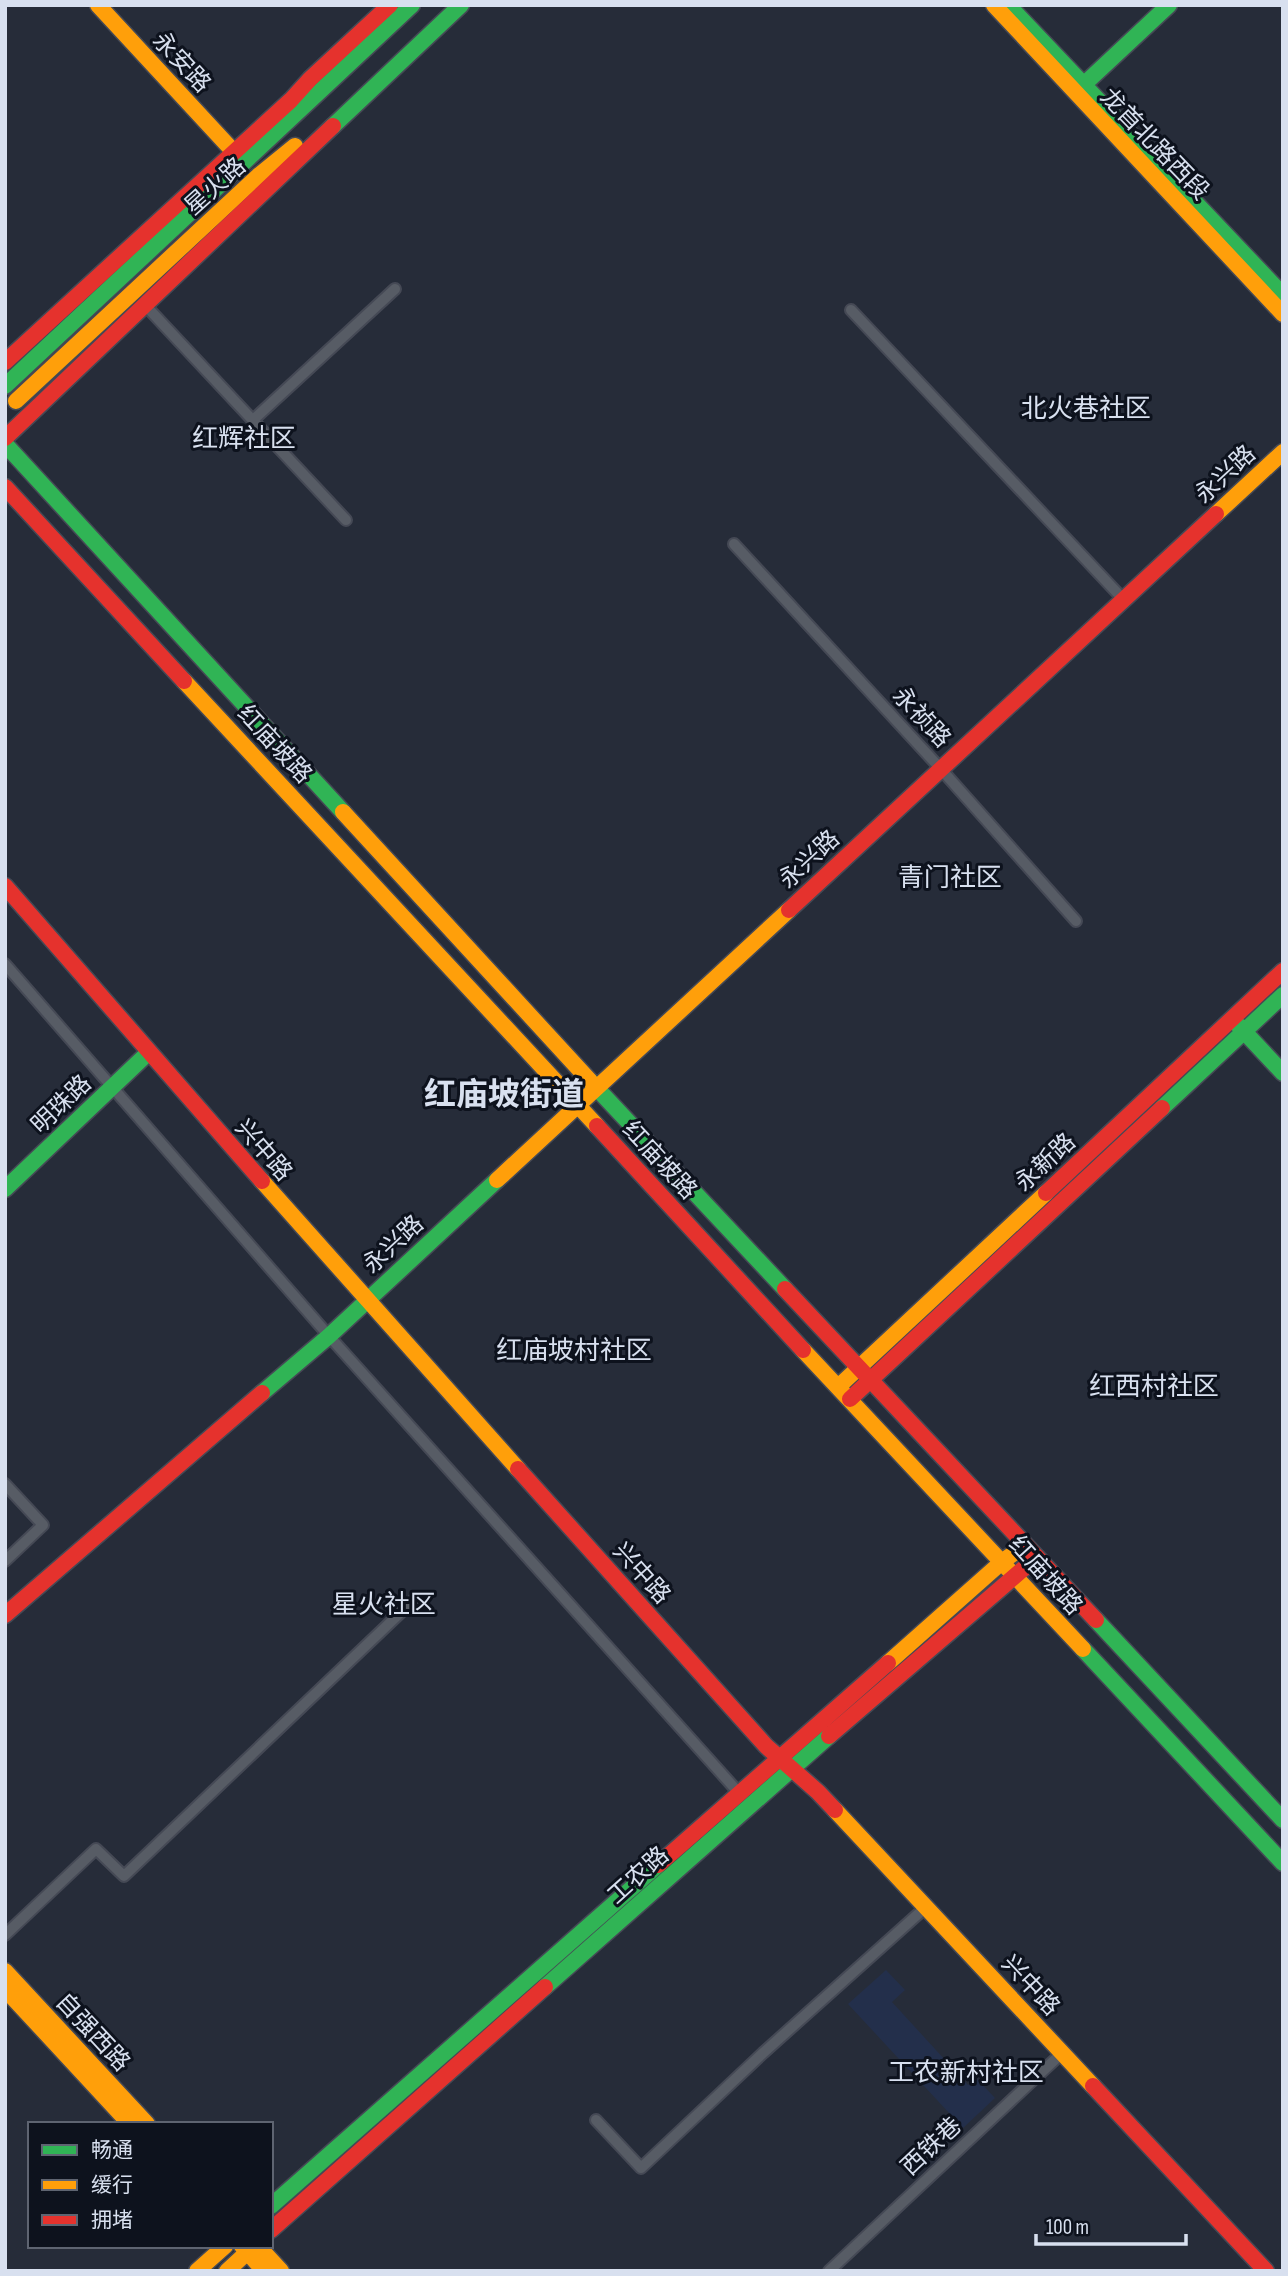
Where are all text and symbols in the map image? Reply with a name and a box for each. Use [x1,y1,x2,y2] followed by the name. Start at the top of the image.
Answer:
[146,26,217,99] street label: 永安路
[1094,82,1215,206] street label: 龙首北路西段
[179,152,252,221] street label: 星火路
[1021,394,1151,425] district label: 北火巷社区
[192,424,296,455] district label: 红辉社区
[1189,439,1262,510] street label: 永兴路
[886,681,957,754] street label: 永祯路
[231,699,318,789] street label: 红庙坡路
[773,824,846,895] street label: 永兴路
[898,863,1002,894] district label: 青门社区
[25,1069,97,1140] street label: 明珠路
[424,1076,584,1115] district label: 红庙坡街道
[229,1114,298,1187] street label: 兴中路
[616,1115,703,1205] street label: 红庙坡路
[1009,1127,1082,1198] street label: 永新路
[357,1209,430,1280] street label: 永兴路
[496,1336,652,1367] district label: 红庙坡村社区
[1089,1372,1219,1403] district label: 红西村社区
[1003,1530,1089,1621] street label: 红庙坡路
[607,1537,676,1610] street label: 兴中路
[332,1590,436,1621] district label: 星火社区
[602,1841,675,1910] street label: 工农路
[995,1949,1066,2022] street label: 兴中路
[49,1987,136,2077] street label: 自强西路
[888,2058,1044,2089] district label: 工农新村社区
[895,2111,968,2182] street label: 西铁巷
[28,2122,273,2248] legend
[91,2138,133,2163] text: 畅通
[91,2173,133,2198] text: 缓行
[1036,2202,1186,2246] scale bar
[91,2208,133,2233] text: 拥堵
[1046,2215,1089,2240] text: 100 m

